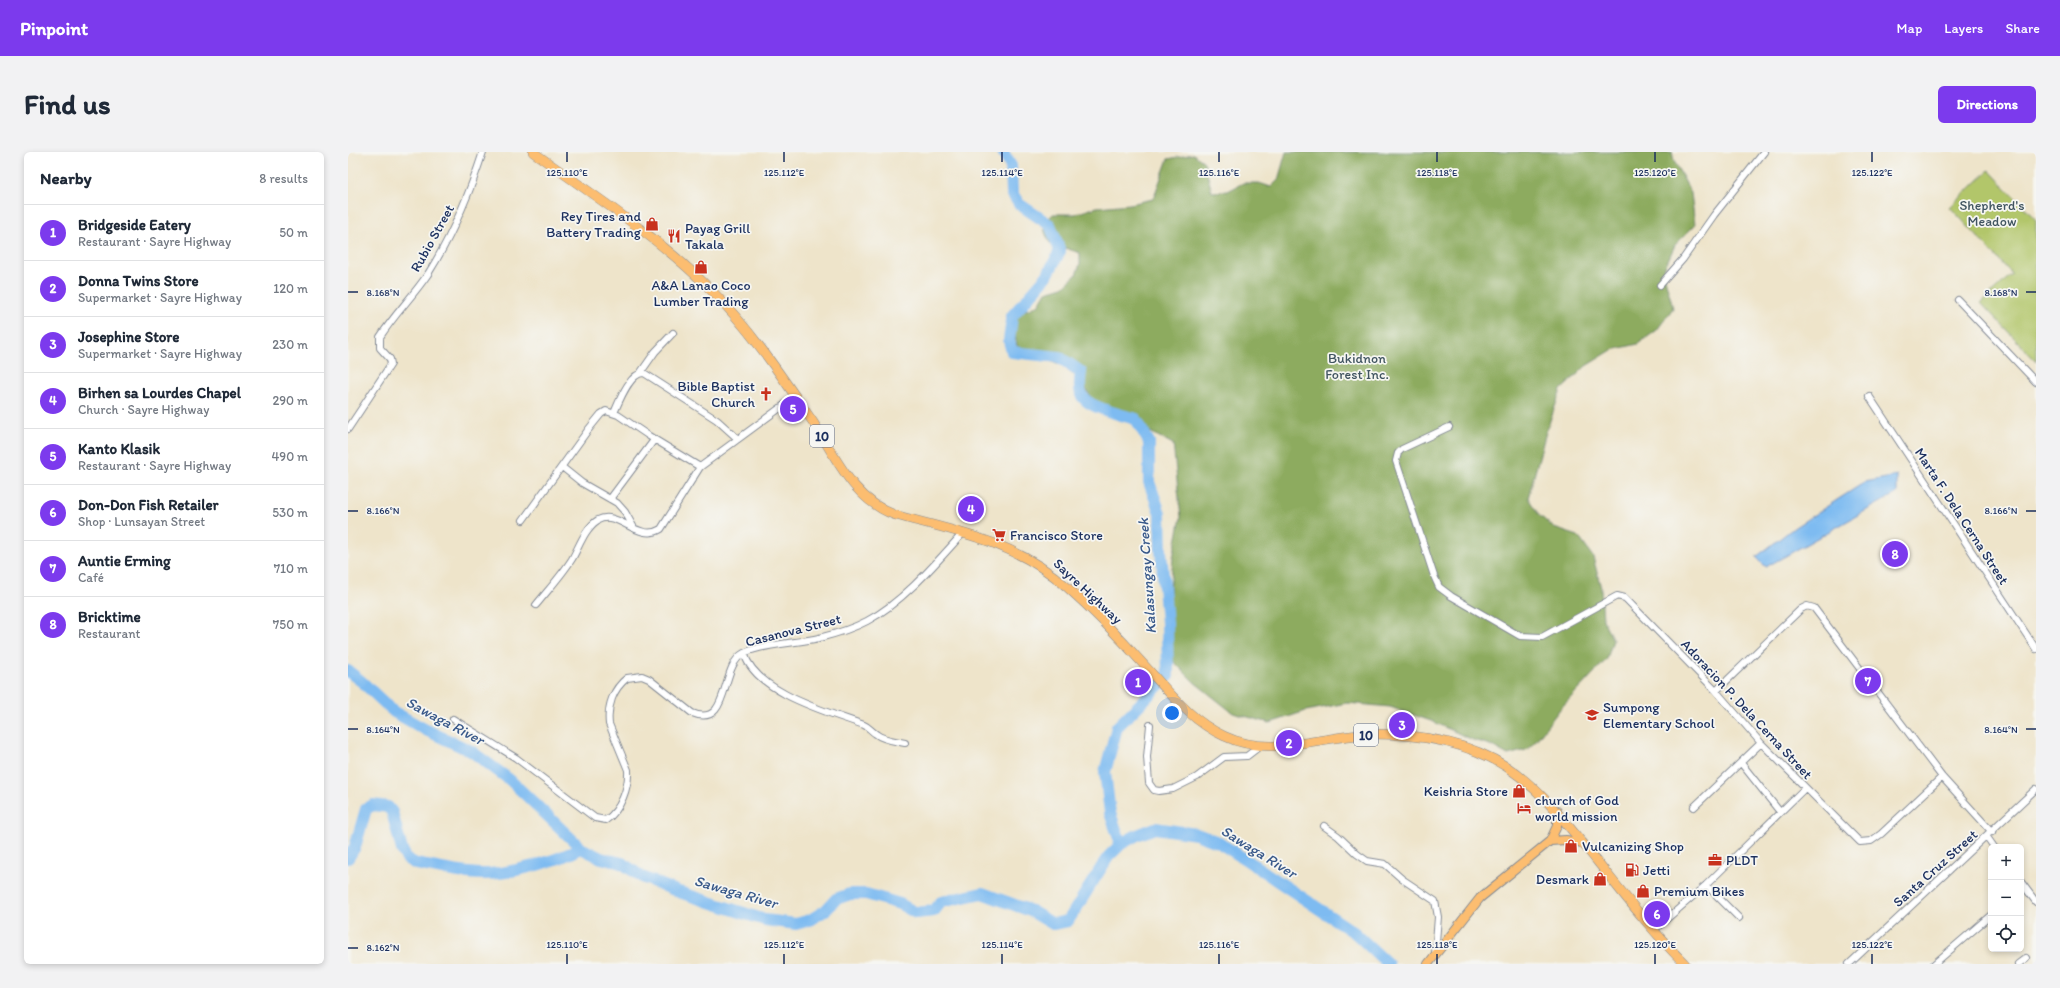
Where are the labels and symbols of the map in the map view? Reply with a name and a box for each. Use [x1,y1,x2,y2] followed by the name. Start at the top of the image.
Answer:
[546,166,588,179] text: 125.110°E
[764,166,805,179] text: 125.112°E
[981,166,1023,179] text: 125.114°E
[1199,166,1240,179] text: 125.116°E
[1417,166,1458,179] text: 125.118°E
[1634,166,1677,179] text: 125.120°E
[1851,166,1893,179] text: 125.122°E
[1959,197,2025,230] park label: Shepherd's Meadow
[407,202,458,275] street label: Rubio Street
[546,208,642,241] place label: Rey Tires and Battery Trading
[644,216,660,232] shop icon: Rey Tires and Battery Trading
[685,220,750,253] place label: Payag Grill Takala
[666,228,682,244] restaurant icon: Payag Grill Takala
[693,259,709,275] shop icon: A&A Lanao Coco Lumber Trading
[651,277,751,310] place label: A&A Lanao Coco Lumber Trading
[366,286,400,299] text: 8.168°N
[1984,286,2018,299] text: 8.168°N
[1325,350,1389,383] park label: Bukidnon Forest Inc.
[677,378,755,411] place label: Bible Baptist Church
[758,386,774,402] church icon: Bible Baptist Church
[780,394,806,424] pin: 5
[810,425,834,447] road number: 10
[1911,445,2012,588] street label: Marta F. Dela Cerna Street
[958,494,984,524] pin: 4
[367,504,400,517] text: 8.166°N
[1985,504,2018,517] text: 8.166°N
[1134,516,1160,635] water label: Kalasungay Creek
[991,527,1007,543] supermarket icon: Francisco Store
[1010,527,1103,544] place label: Francisco Store
[1882,539,1908,569] pin: 8
[1050,555,1126,628] street label: Sayre Highway
[744,610,843,651] street label: Casanova Street
[1677,636,1816,783] street label: Adoracion P. Dela Cerna Street
[1855,666,1881,696] pin: 7
[1125,667,1151,697] pin: 1
[403,693,489,750] water label: Sawaga River
[1603,699,1715,732] place label: Sumpong Elementary School
[1162,703,1182,723] your location
[1584,707,1600,723] school or university icon: Sumpong Elementary School
[1389,710,1415,740] pin: 3
[366,723,400,736] text: 8.164°N
[1984,723,2018,736] text: 8.164°N
[1354,724,1378,746] road number: 10
[1276,728,1302,758] pin: 2
[1424,783,1508,800] place label: Keishria Store
[1511,783,1527,799] shop icon: Keishria Store
[1535,792,1619,825] place label: church of God world mission
[1516,800,1532,816] hotel icon: church of God world mission
[1218,822,1302,883] water label: Sawaga River
[1890,826,1981,911] street label: Santa Cruz Street
[1563,838,1579,854] shop icon: Vulcanizing Shop
[1582,838,1684,855] place label: Vulcanizing Shop
[1707,852,1723,868] office icon: PLDT
[1726,852,1758,869] place label: PLDT
[1624,862,1640,878] fuel station icon: Jetti
[1643,862,1670,879] place label: Jetti
[1536,871,1590,888] place label: Desmark
[1592,871,1608,887] shop icon: Desmark
[692,872,782,913] water label: Sawaga River
[1635,883,1651,899] shop icon: Premium Bikes
[1654,883,1745,900] place label: Premium Bikes
[1644,899,1670,929] pin: 6
[546,938,588,951] text: 125.110°E
[764,938,805,951] text: 125.112°E
[981,938,1023,951] text: 125.114°E
[1199,938,1240,951] text: 125.116°E
[1417,938,1458,951] text: 125.118°E
[1634,938,1677,951] text: 125.120°E
[1851,938,1893,951] text: 125.122°E
[367,941,400,954] text: 8.162°N

